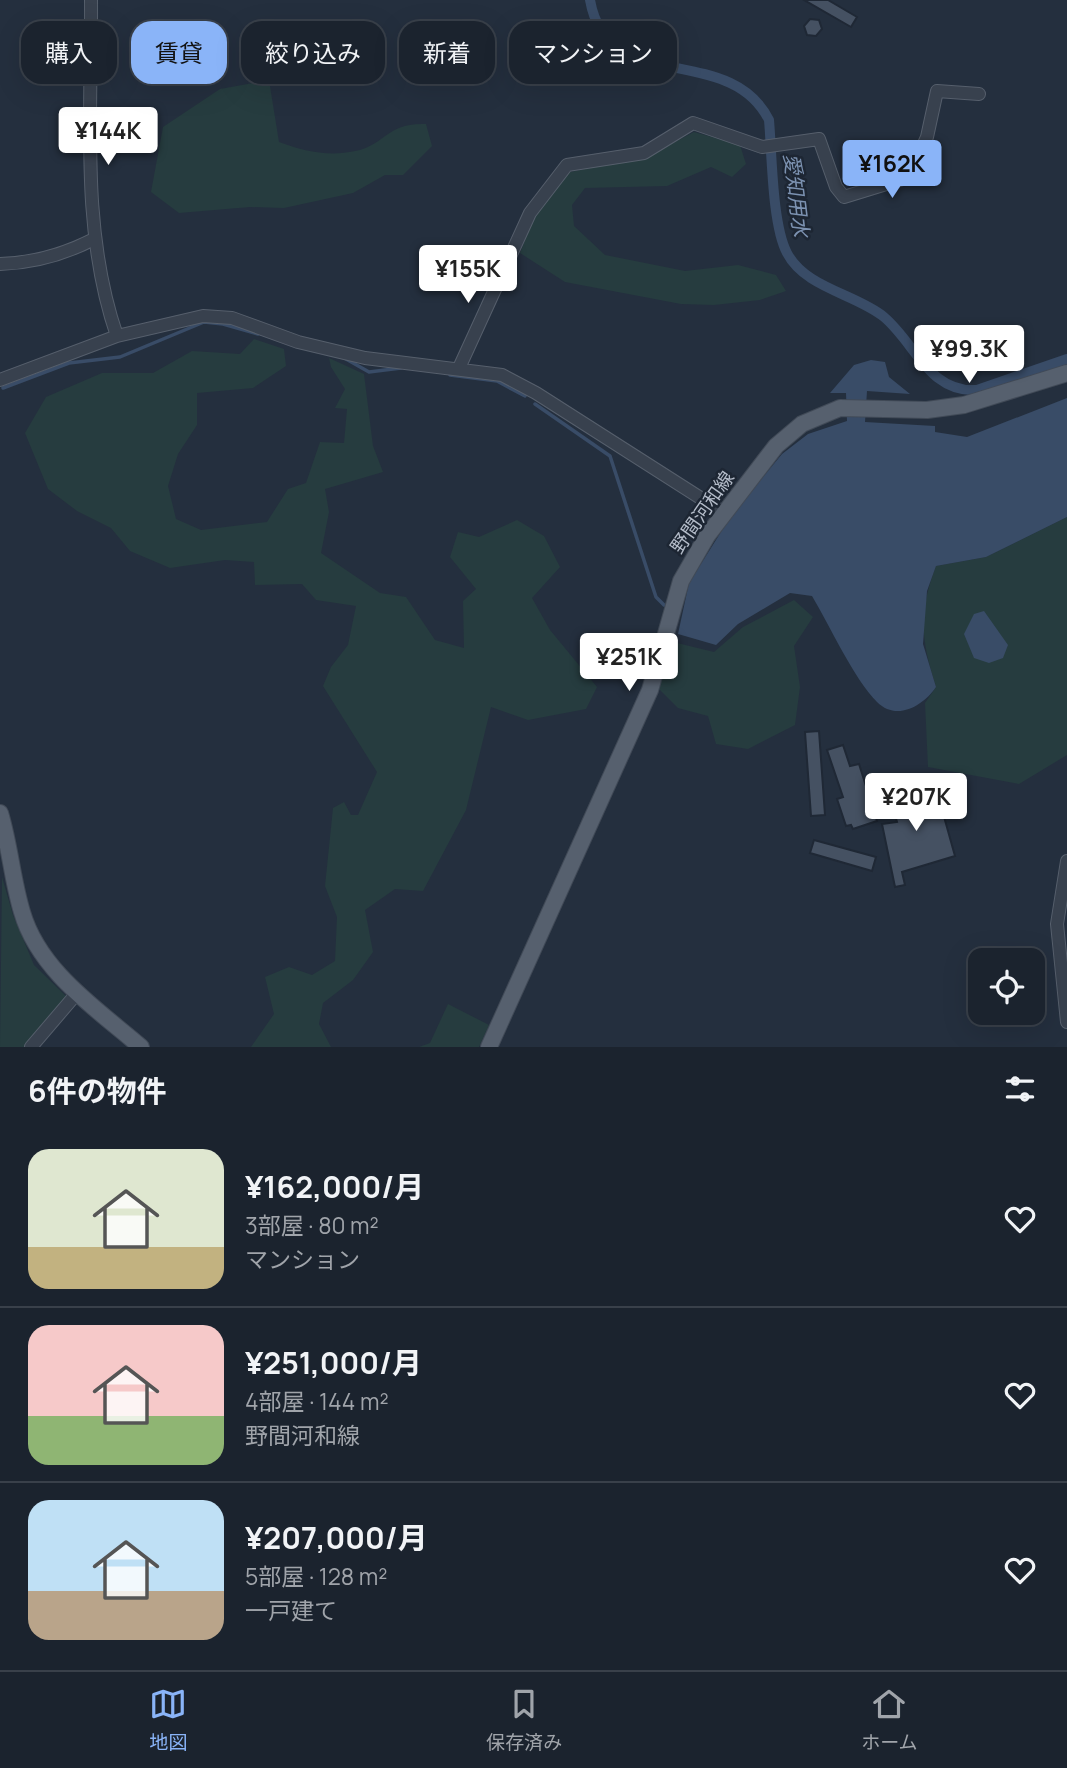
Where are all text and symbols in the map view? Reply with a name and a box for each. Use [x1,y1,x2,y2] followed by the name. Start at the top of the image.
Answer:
[21,21,117,84] chip: 購入
[131,21,227,84] chip: 賃貸
[241,21,385,84] chip: 絞り込み
[399,21,495,84] chip: 新着
[509,21,677,84] chip: マンション
[59,108,157,167] pin: ¥144K
[75,114,141,146] text: ¥144K
[843,140,941,200] pin: ¥162K
[858,147,926,179] text: ¥162K
[778,152,816,240] water label: 愛知用水
[419,246,517,305] pin: ¥155K
[435,252,501,284] text: ¥155K
[912,326,1026,385] pin: ¥99.3K
[930,332,1008,364] text: ¥99.3K
[664,466,740,558] street label: 野間河和線
[580,634,678,693] pin: ¥251K
[596,640,662,672] text: ¥251K
[867,774,965,833] pin: ¥207K
[881,780,951,812] text: ¥207K
[968,948,1045,1025] map controls
[968,948,1045,1025] button: locate
[28,1070,167,1111] text: 6件の物件
[1001,1070,1039,1108] icon: filters
[245,1166,424,1207] text: ¥162,000/月
[84,1177,168,1261] icon: home
[1001,1200,1039,1238] icon: heart
[245,1209,379,1241] text: 3部屋 · 80 m²
[245,1243,360,1275] text: マンション
[245,1342,422,1383] text: ¥251,000/月
[84,1353,168,1437] icon: home
[1001,1376,1039,1414] icon: heart
[245,1385,389,1417] text: 4部屋 · 144 m²
[245,1419,360,1451] text: 野間河和線
[245,1517,428,1558] text: ¥207,000/月
[84,1528,168,1612] icon: home
[1001,1551,1039,1589] icon: heart
[245,1560,387,1592] text: 5部屋 · 128 m²
[245,1594,337,1626] text: 一戸建て
[149,1685,187,1755] tab: 地図
[486,1685,562,1755] tab: 保存済み
[861,1685,918,1755] tab: ホーム

